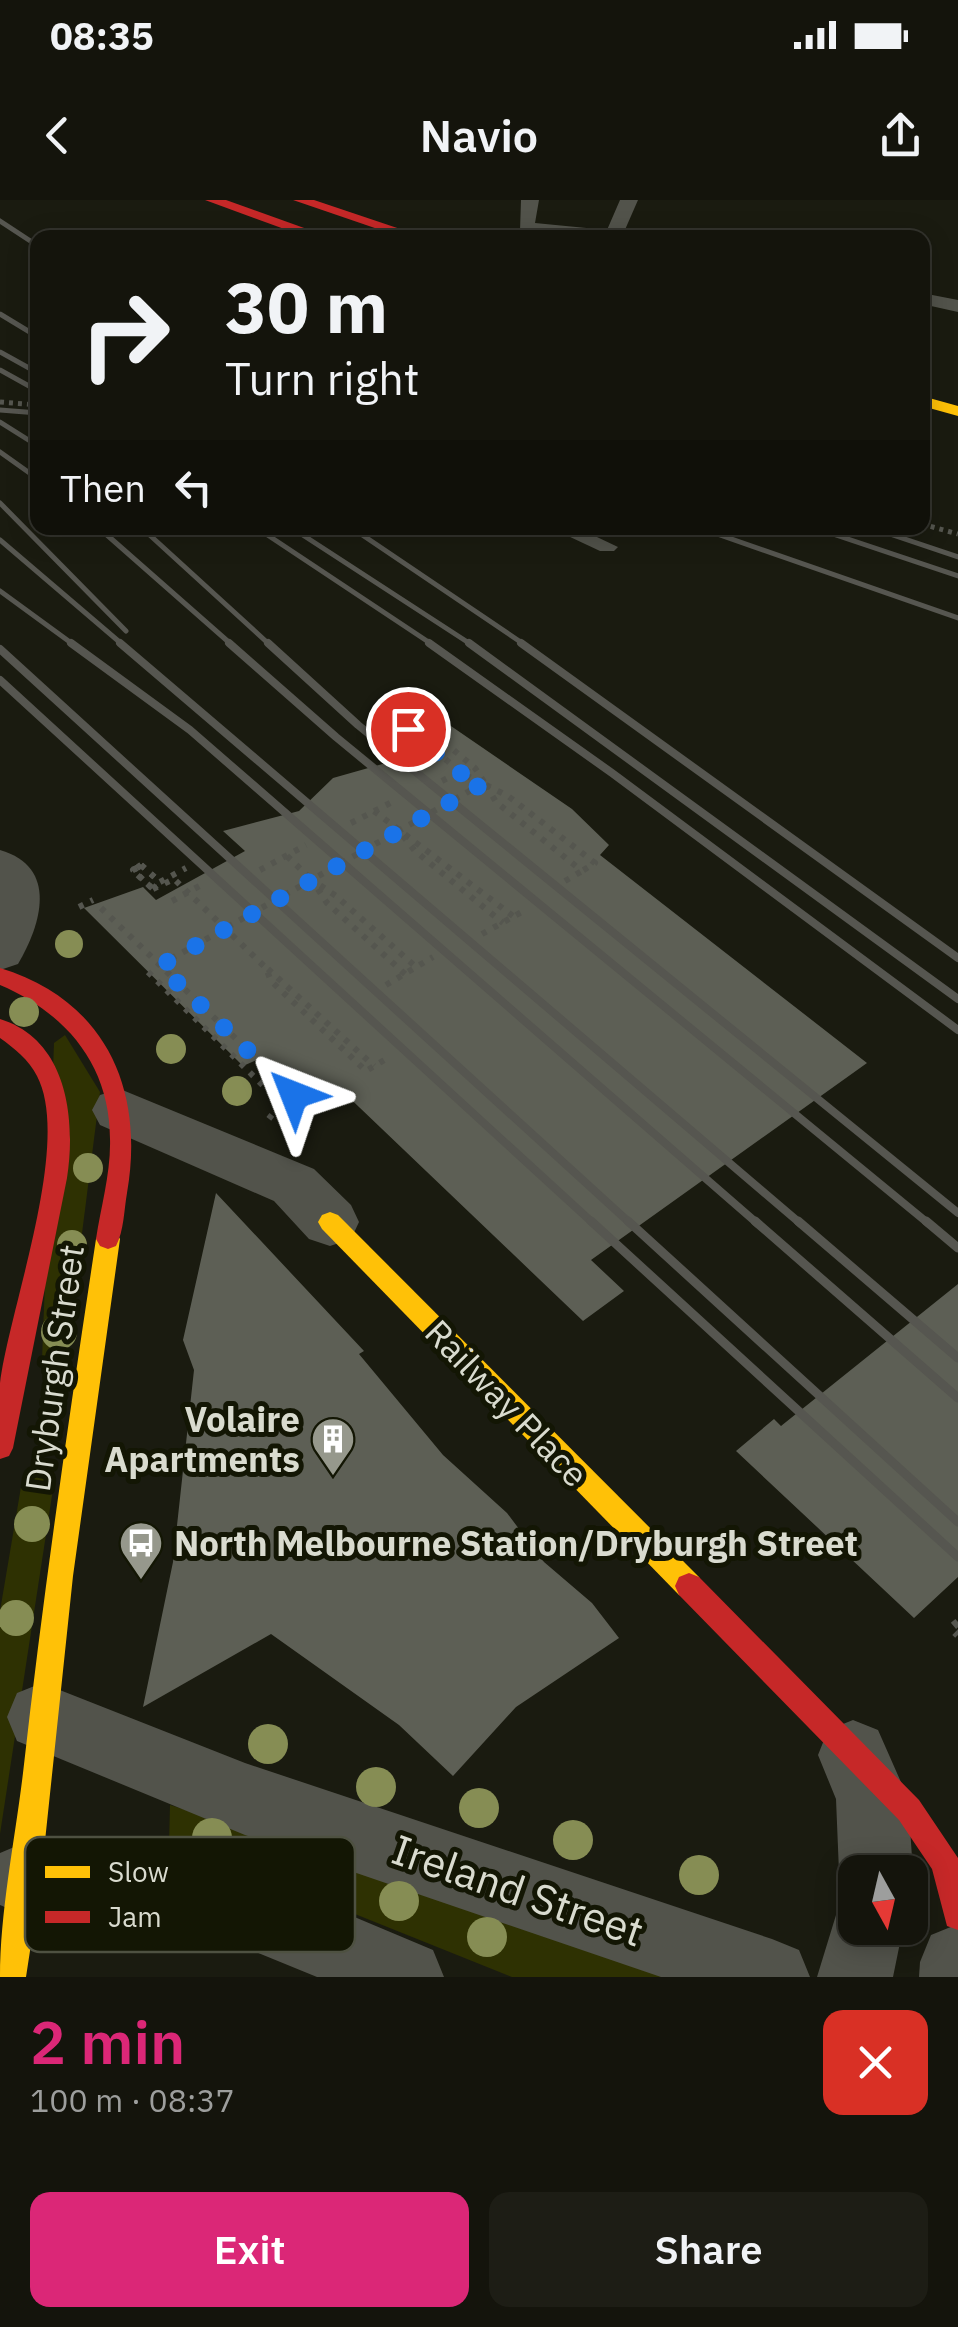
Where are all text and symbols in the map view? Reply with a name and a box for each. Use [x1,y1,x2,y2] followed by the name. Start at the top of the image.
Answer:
[50,11,154,60] text: 08:35
[420,106,538,164] text: Navio
[30,108,85,163] icon: back
[873,108,928,163] icon: share
[225,261,388,352] text: 30 m
[60,270,190,400] icon: right
[225,349,420,407] text: Turn right
[166,460,221,515] icon: left
[60,463,146,512] text: Then
[366,687,451,772] pin
[381,702,436,757] icon: arrive
[242,1043,346,1147] position arrow
[14,1242,94,1494] street label: Dryburgh Street
[416,1309,598,1497] street label: Railway Place
[104,1396,300,1482] place label: Volaire Apartments
[310,1416,356,1477] building icon: Volaire Apartments
[118,1520,164,1581] bus stop icon: North Melbourne Station/Dryburgh Street
[174,1520,858,1566] place label: North Melbourne Station/Dryburgh Street
[385,1821,651,1959] street label: Ireland Street
[25,1837,355,1952] legend
[108,1853,169,1890] text: Slow
[838,1855,928,1945] north arrow
[838,1855,928,1945] map controls
[108,1898,162,1935] text: Jam
[30,2002,185,2081] text: 2 min
[823,2010,928,2115] button: close
[30,2079,235,2121] text: 100 m · 08:37
[30,2192,469,2307] button: Exit
[489,2192,928,2307] button: Share

